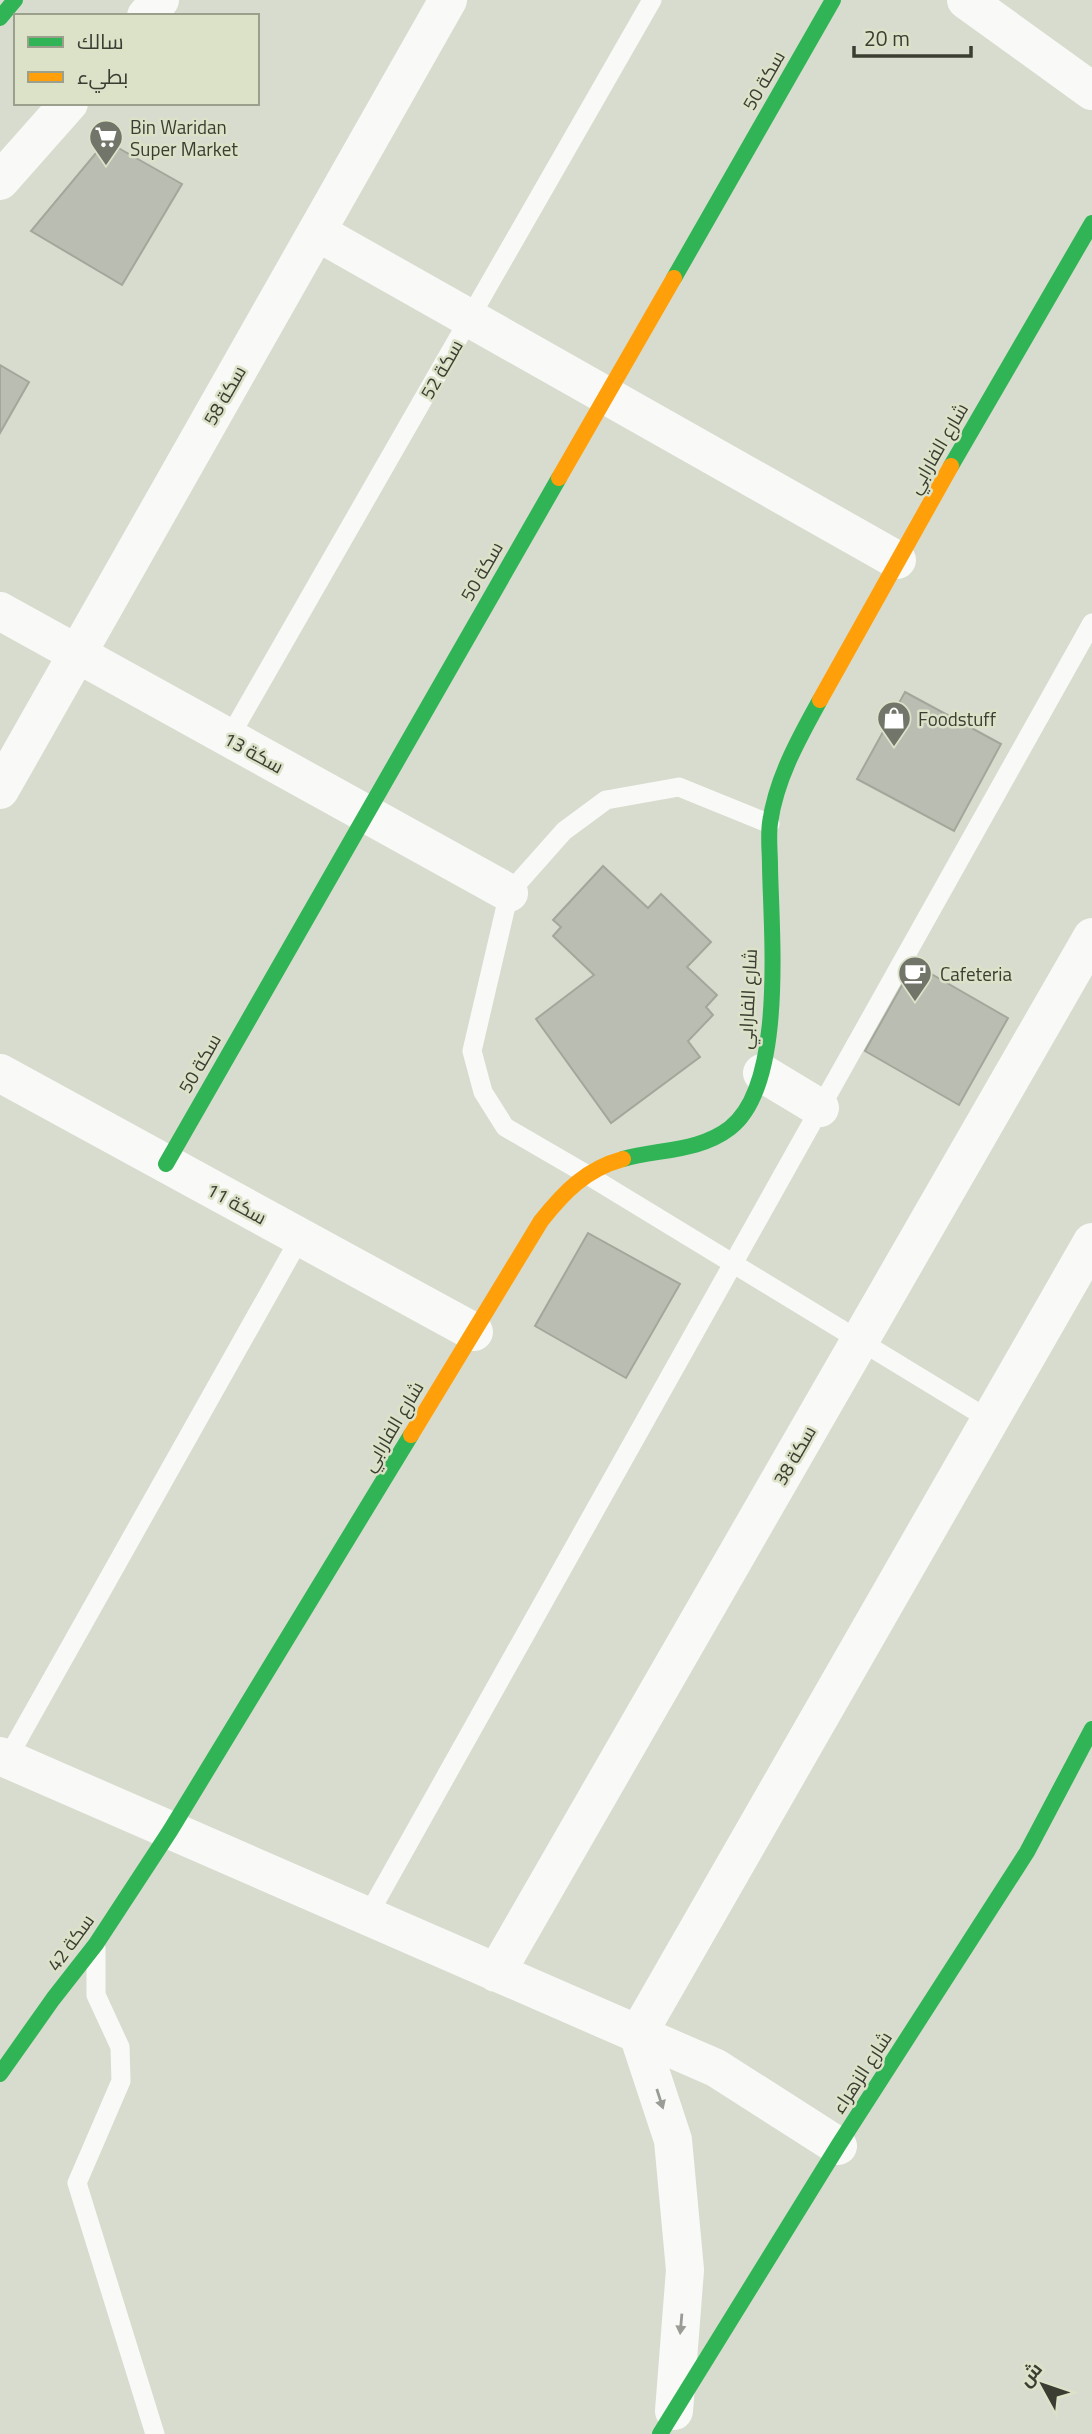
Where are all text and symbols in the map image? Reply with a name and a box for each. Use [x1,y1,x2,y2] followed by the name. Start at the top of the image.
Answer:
[14,14,259,105] legend
[854,14,971,58] scale bar
[864,22,910,54] text: 20 m
[77,25,124,57] text: سالك
[734,45,792,115] street label: سكة 50
[77,60,128,93] text: بطيء
[130,112,238,163] place label: Bin Waridan Super Market
[87,118,125,167] supermarket icon: Bin Waridan Super Market
[412,334,470,404] street label: سكة 52
[195,360,253,430] street label: سكة 58
[899,397,976,500] street label: شارع الفارابي
[452,536,510,606] street label: سكة 50
[875,699,913,748] shop icon: Foodstuff
[918,704,997,733] place label: Foodstuff
[219,724,289,780] street label: سكة 13
[730,948,765,1050] street label: شارع الفارابي
[896,954,934,1003] cafe icon: Cafeteria
[940,959,1013,988] place label: Cafeteria
[170,1028,228,1098] street label: سكة 50
[202,1175,272,1231] street label: سكة 11
[354,1375,431,1477] street label: شارع الفارابي
[765,1420,823,1490] street label: سكة 38
[39,1907,101,1977] street label: سكة 42
[823,2025,899,2119] street label: شارع الزهراء
[655,2089,665,2110] one-way arrow
[675,2313,686,2335] one-way arrow
[1008,2350,1078,2420] north arrow
[1011,2355,1049,2392] text: ش

